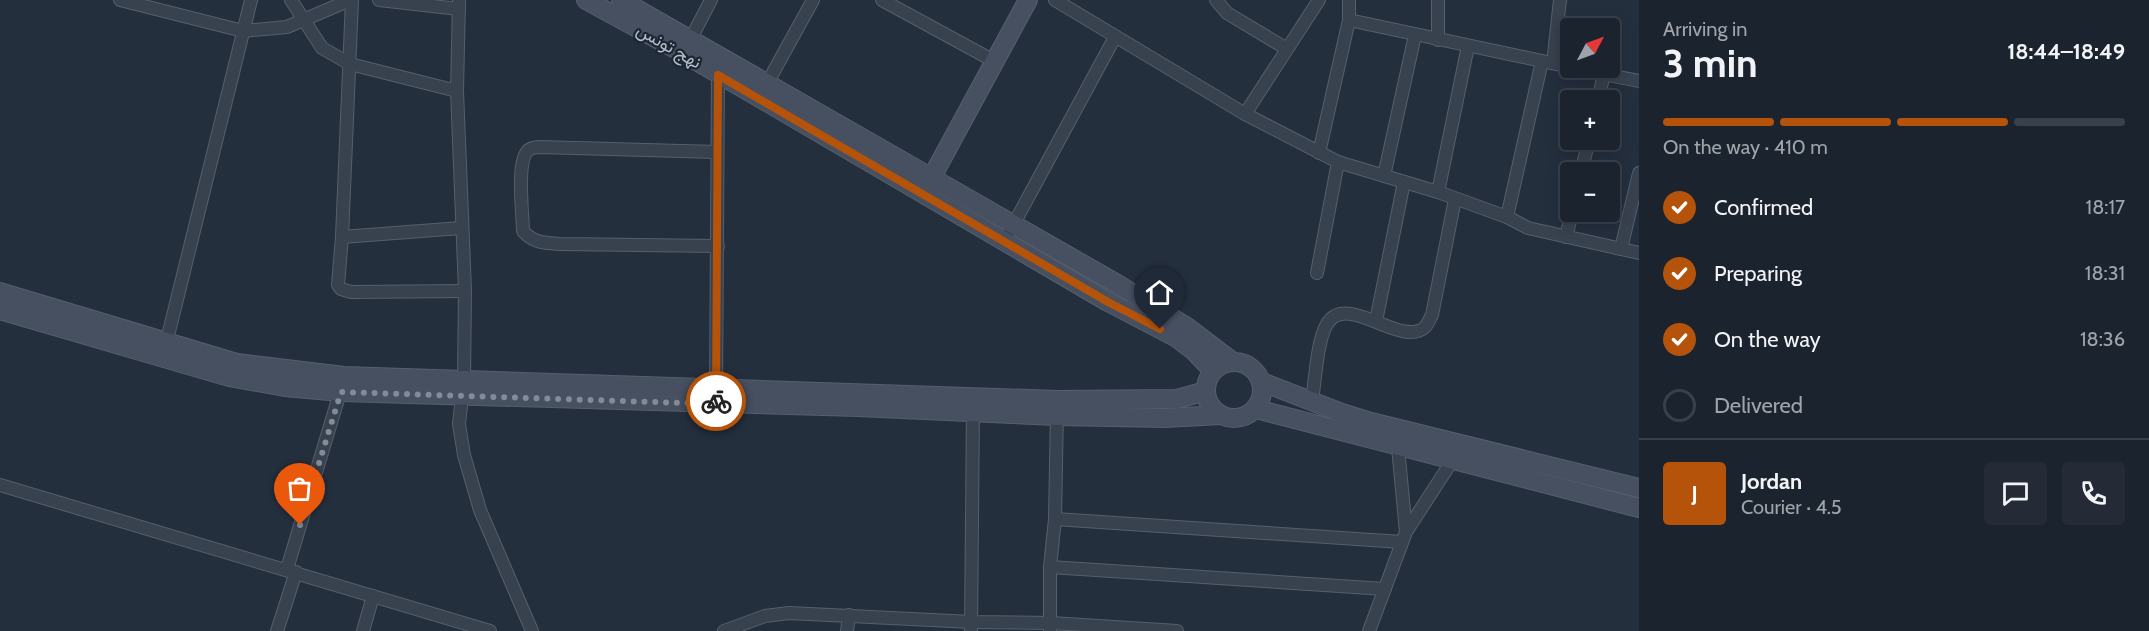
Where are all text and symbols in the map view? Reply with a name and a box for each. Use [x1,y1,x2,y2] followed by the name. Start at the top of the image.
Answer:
[1663,17,1747,41] text: Arriving in
[1560,18,1620,78] north arrow
[1560,18,1620,222] map controls
[632,19,705,74] street label: نهج تونس
[2007,38,2125,65] text: 18:44–18:49
[1663,39,1758,87] text: 3 min
[1560,90,1620,150] button: +
[1663,135,1828,159] text: On the way · 410 m
[1560,162,1620,222] button: −
[1663,191,1696,224] icon: check
[1714,194,1813,221] text: Confirmed
[2086,195,2125,219] text: 18:17
[1663,257,1696,290] icon: check
[1714,260,1802,287] text: Preparing
[2085,261,2125,285] text: 18:31
[1134,267,1185,329] pin
[1143,276,1176,309] icon: home
[1663,323,1696,356] icon: check
[1714,326,1821,353] text: On the way
[2080,327,2125,351] text: 18:36
[686,371,746,431] courier
[700,385,733,418] icon: bike
[1714,392,1803,419] text: Delivered
[1984,462,2047,525] button: chat
[2062,462,2125,525] button: phone
[274,463,325,525] pin
[1741,468,1802,495] text: Jordan
[283,472,316,505] icon: bag
[1691,480,1698,507] text: J
[1741,495,1842,519] text: Courier · 4.5

